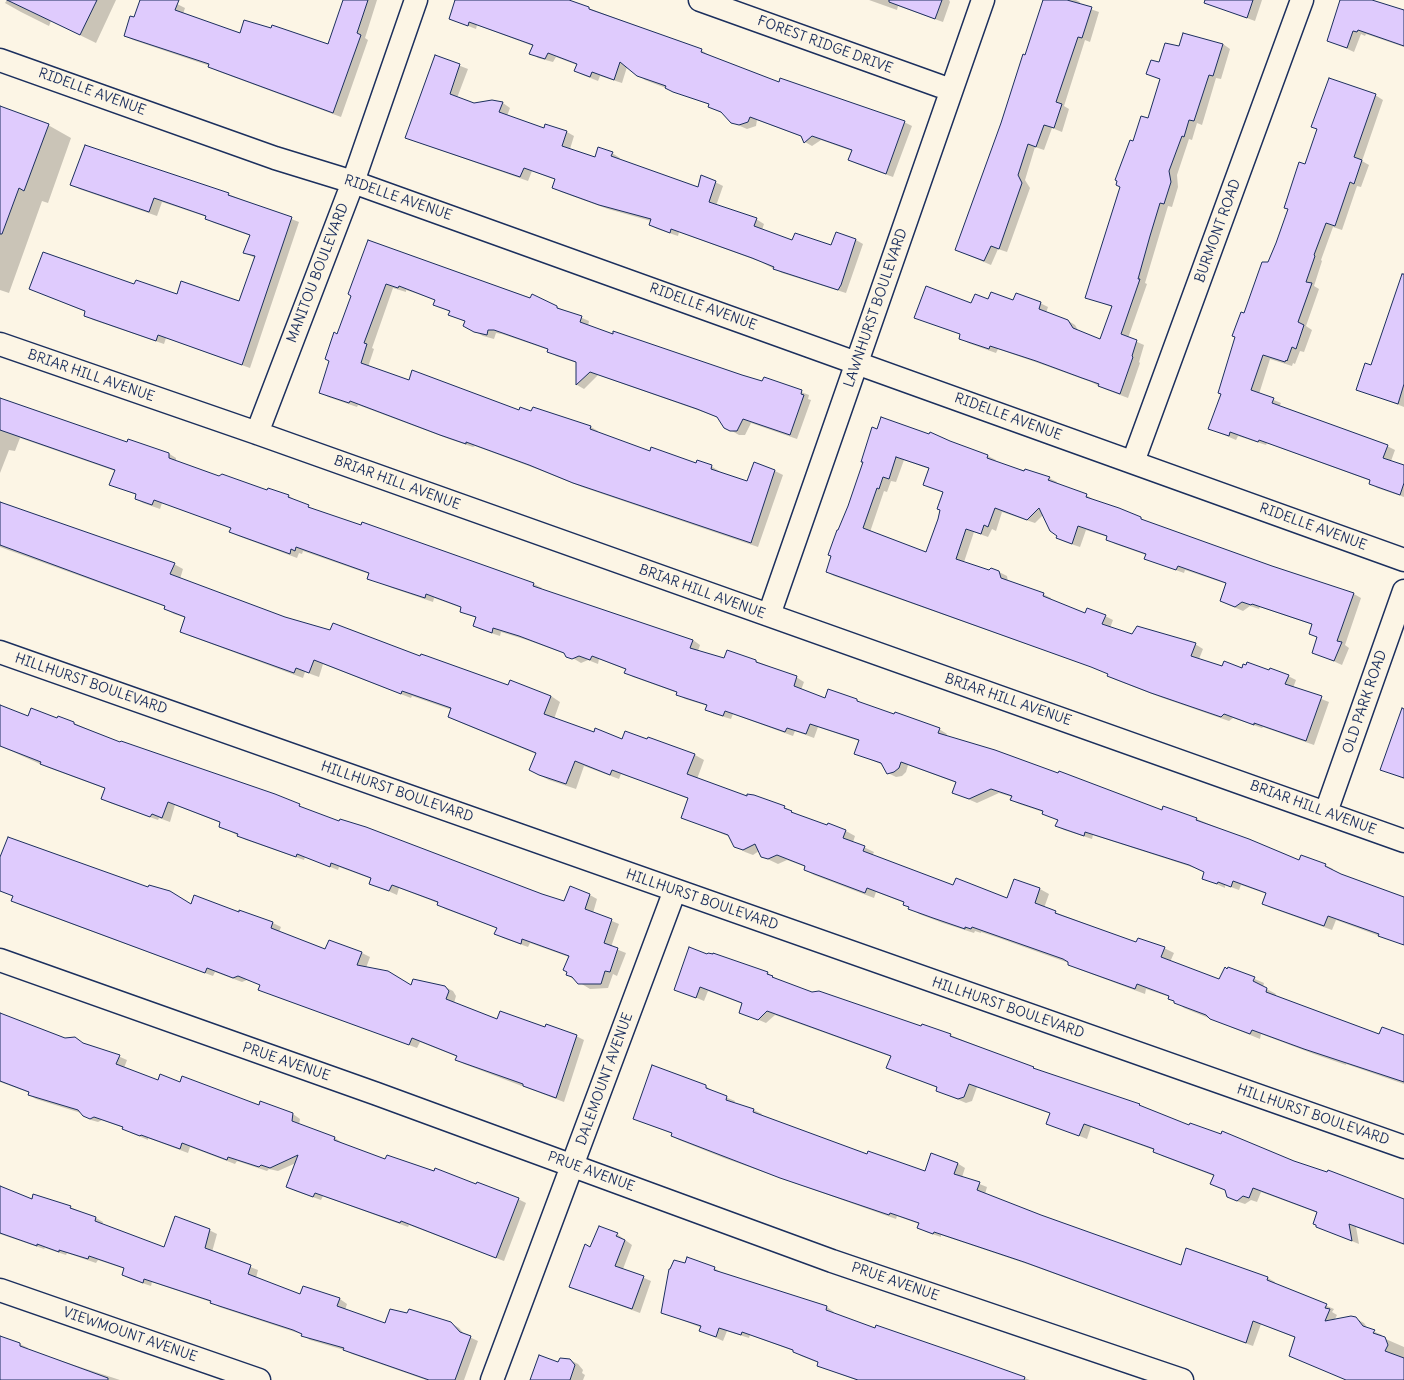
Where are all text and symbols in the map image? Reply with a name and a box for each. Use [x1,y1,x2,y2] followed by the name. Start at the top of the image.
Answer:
[755,13,895,77] street label: FOREST RIDGE DRIVE
[36,65,148,119] street label: RIDELLE AVENUE
[342,172,454,224] street label: RIDELLE AVENUE
[1192,177,1244,285] street label: BURMONT ROAD
[284,201,352,345] street label: MANITOU BOULEVARD
[841,226,911,390] street label: LAWNHURST BOULEVARD
[647,280,759,334] street label: RIDELLE AVENUE
[25,346,157,406] street label: BRIAR HILL AVENUE
[952,390,1064,444] street label: RIDELLE AVENUE
[332,452,462,514] street label: BRIAR HILL AVENUE
[1257,500,1369,554] street label: RIDELLE AVENUE
[637,561,767,623] street label: BRIAR HILL AVENUE
[1339,648,1391,756] street label: OLD PARK ROAD
[13,650,169,718] street label: HILLHURST BOULEVARD
[942,670,1074,730] street label: BRIAR HILL AVENUE
[319,758,475,826] street label: HILLHURST BOULEVARD
[1248,777,1378,839] street label: BRIAR HILL AVENUE
[624,866,780,934] street label: HILLHURST BOULEVARD
[930,974,1086,1042] street label: HILLHURST BOULEVARD
[573,1010,637,1148] street label: DALEMOUNT AVENUE
[240,1039,332,1085] street label: PRUE AVENUE
[1235,1081,1391,1149] street label: HILLHURST BOULEVARD
[545,1148,637,1196] street label: PRUE AVENUE
[849,1259,941,1305] street label: PRUE AVENUE
[61,1304,199,1366] street label: VIEWMOUNT AVENUE

